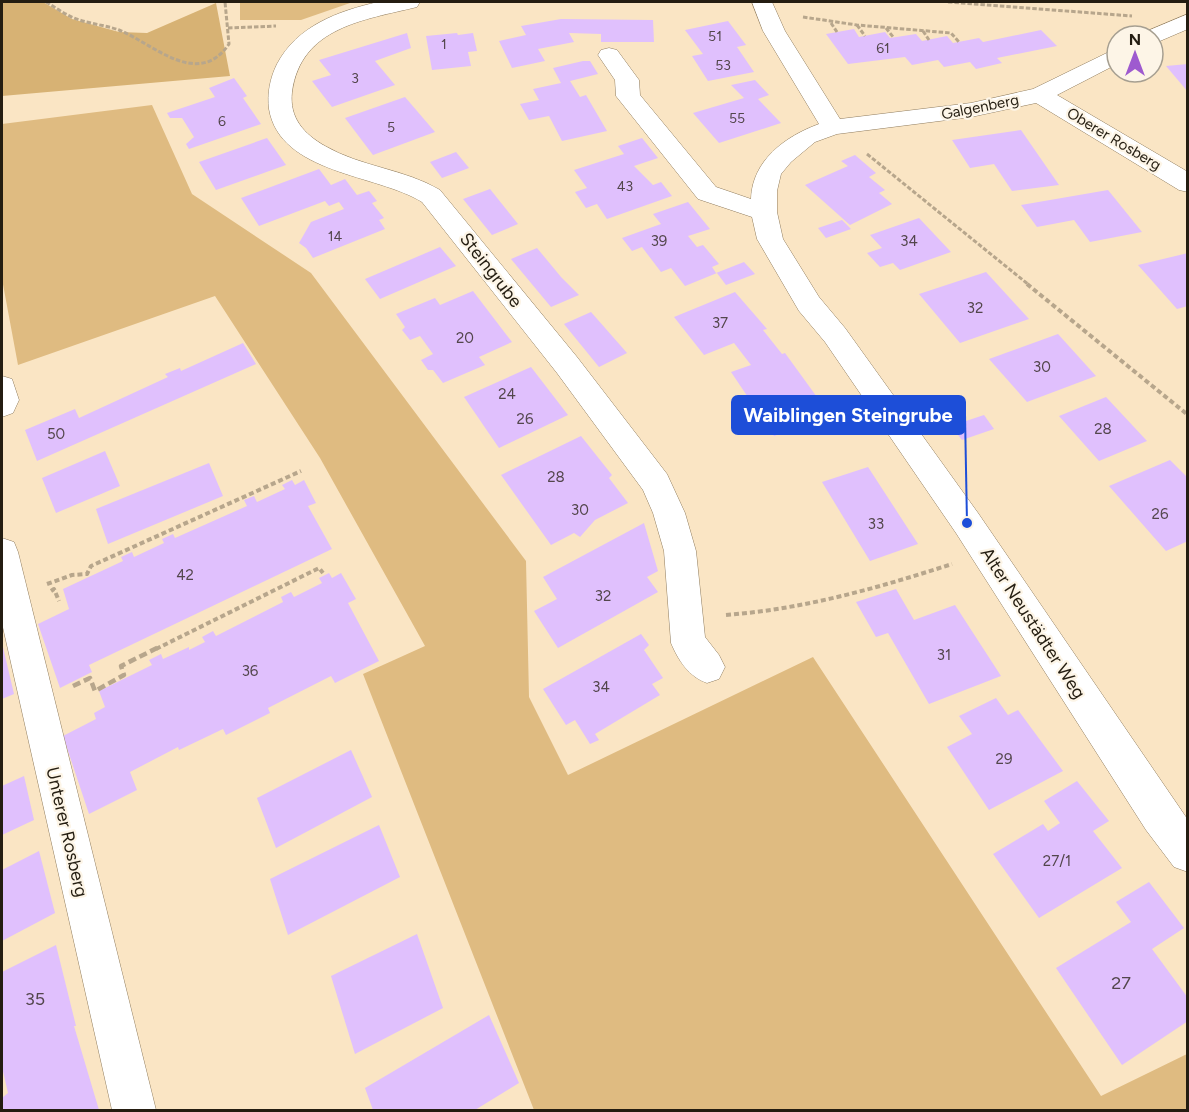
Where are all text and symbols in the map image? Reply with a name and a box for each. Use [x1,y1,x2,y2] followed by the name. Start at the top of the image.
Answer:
[1105,24,1165,84] north arrow
[708,28,722,45] house number: 51
[1129,30,1141,49] text: N
[441,36,447,53] house number: 1
[876,40,890,57] house number: 61
[715,57,731,74] house number: 53
[351,70,359,87] house number: 3
[940,91,1020,123] street label: Galgenberg
[1064,104,1164,174] street label: Oberer Rosberg
[729,110,745,127] house number: 55
[218,113,226,130] house number: 6
[387,119,395,136] house number: 5
[617,178,633,195] house number: 43
[328,228,343,245] house number: 14
[455,228,527,312] street label: Steingrube
[651,232,667,250] house number: 39
[900,232,918,250] house number: 34
[967,299,983,317] house number: 32
[712,314,728,332] house number: 37
[456,329,474,347] house number: 20
[1033,358,1051,376] house number: 30
[498,385,516,403] house number: 24
[732,396,965,434] callout: Waiblingen Steingrube
[743,403,953,427] text: Waiblingen Steingrube
[517,410,534,428] house number: 26
[1094,420,1112,438] house number: 28
[47,425,65,443] house number: 50
[547,468,565,486] house number: 28
[571,501,589,519] house number: 30
[1152,505,1169,523] house number: 26
[868,515,884,533] house number: 33
[976,543,1090,703] street label: Alter Neustädter Weg
[176,566,194,584] house number: 42
[595,587,611,605] house number: 32
[937,646,951,664] house number: 31
[242,662,259,680] house number: 36
[592,678,610,696] house number: 34
[996,750,1012,768] house number: 29
[41,765,93,899] street label: Unterer Rosberg
[1043,852,1071,870] house number: 27/1
[1111,972,1131,994] house number: 27
[25,988,45,1010] house number: 35

